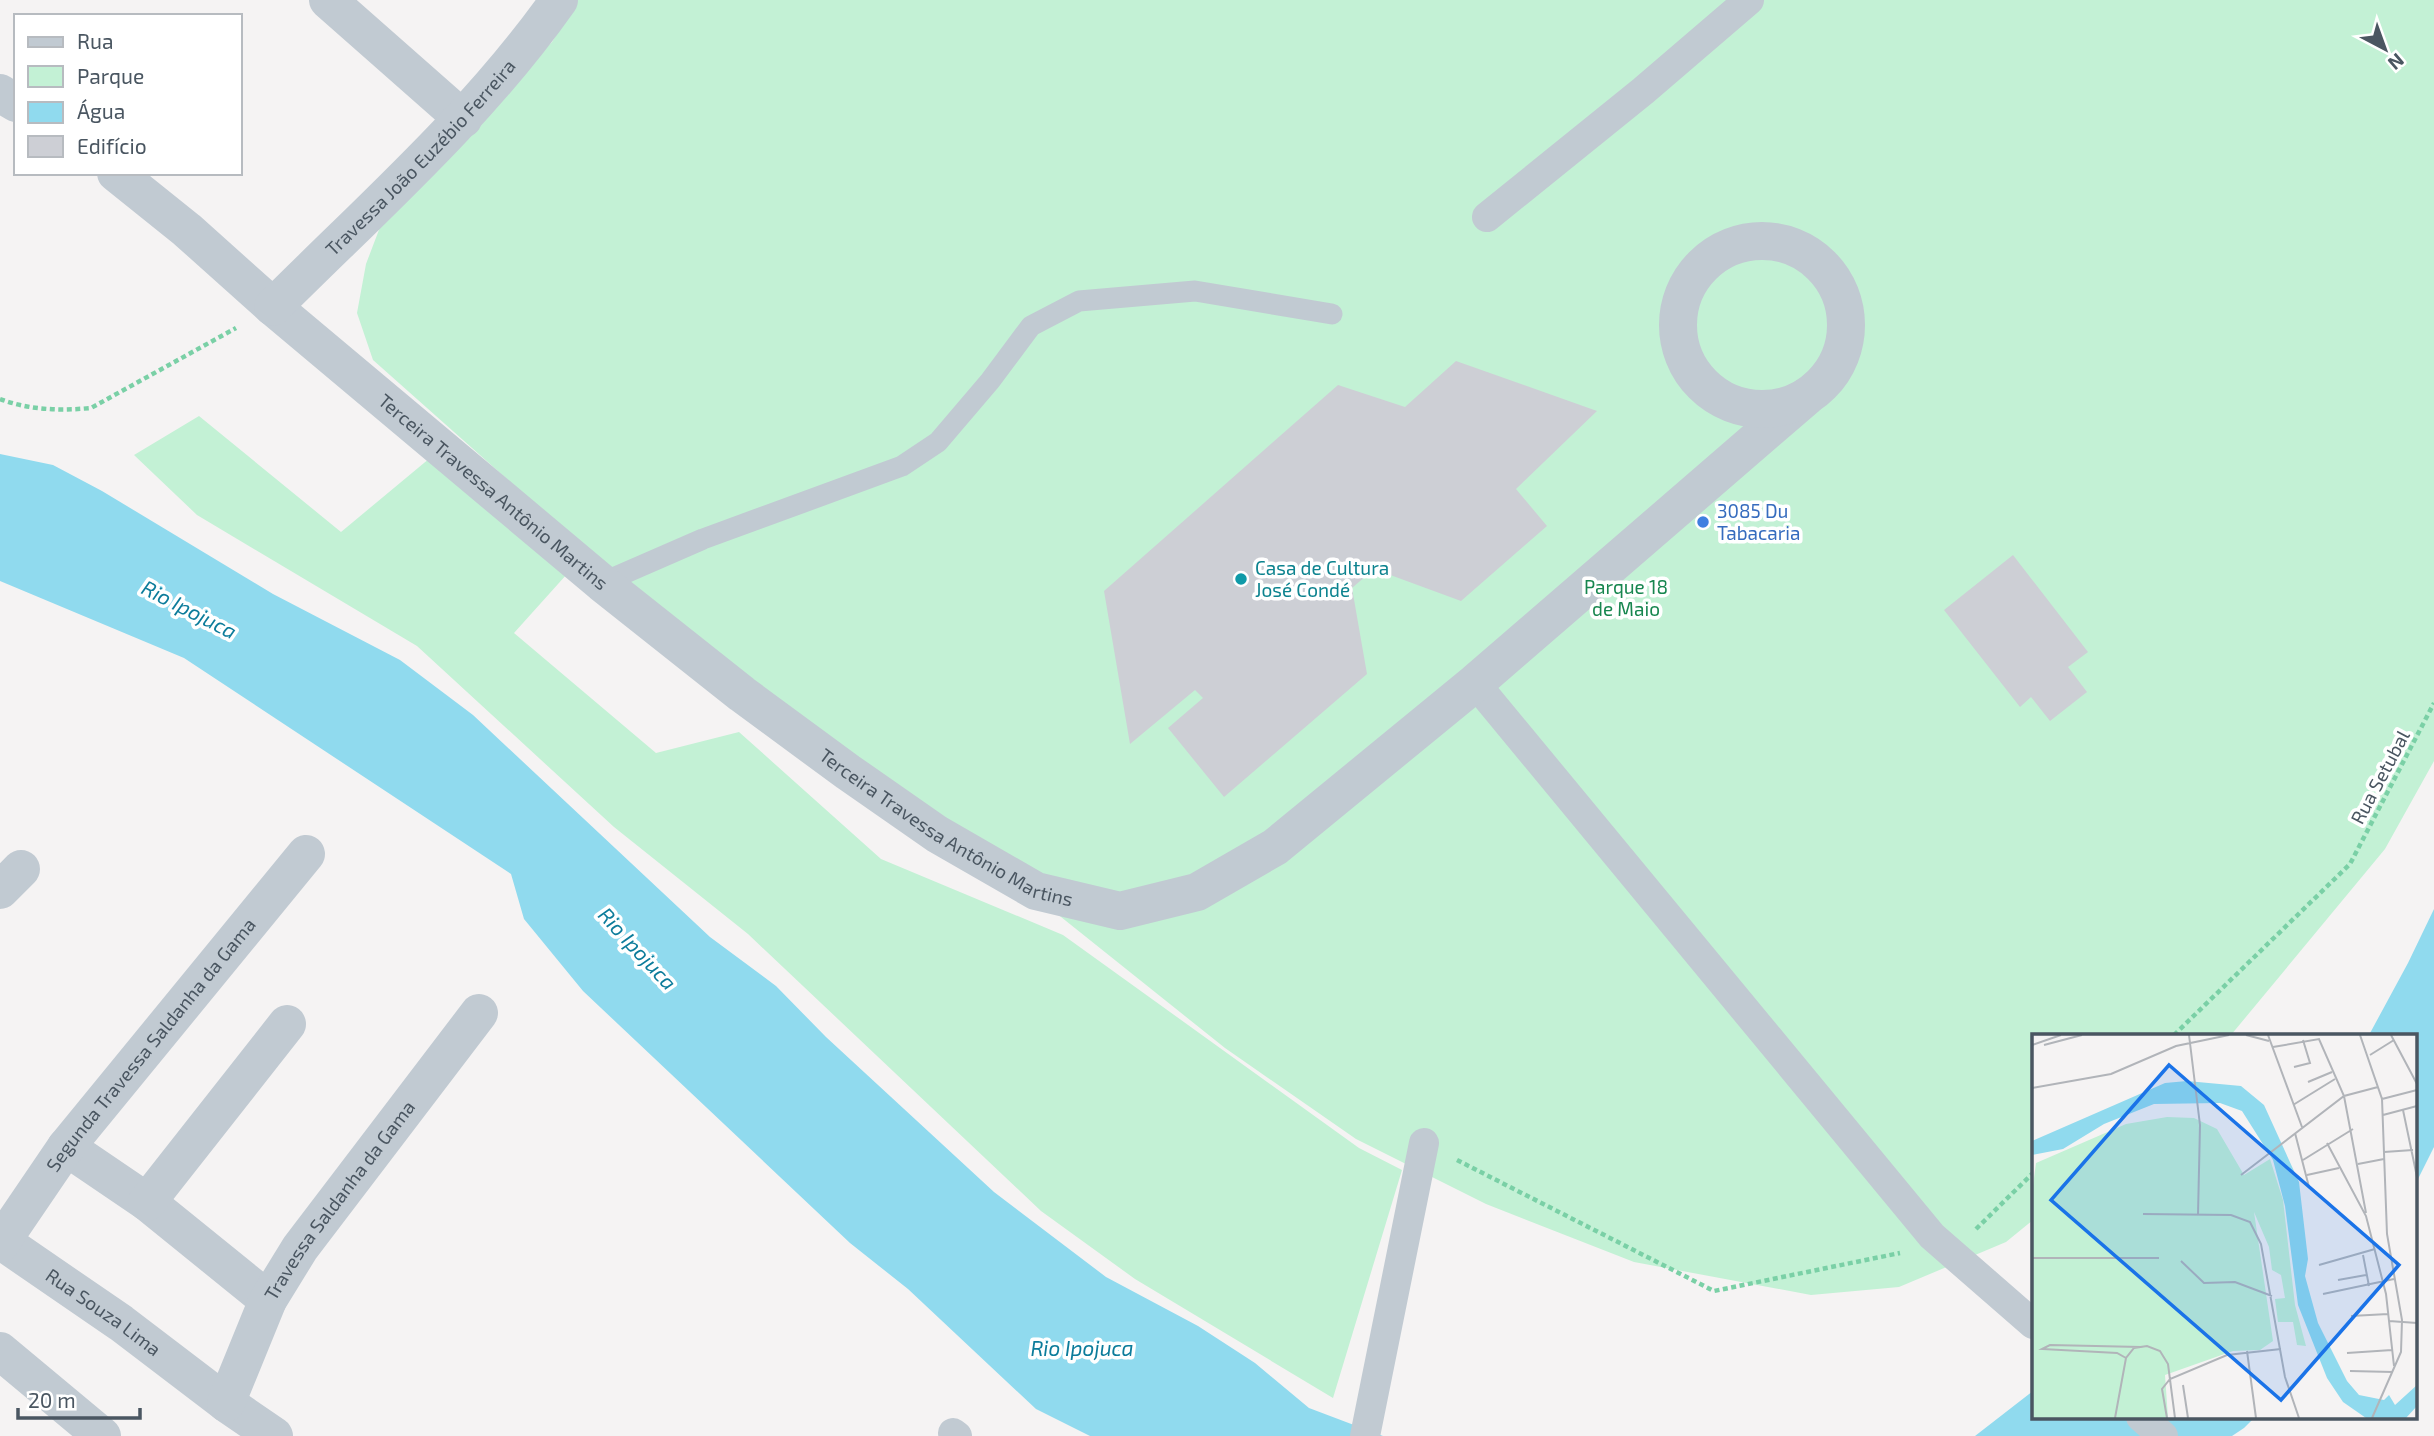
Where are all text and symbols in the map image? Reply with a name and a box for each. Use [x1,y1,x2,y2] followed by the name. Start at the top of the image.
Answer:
[14,14,242,175] legend
[2350,14,2420,84] north arrow
[77,28,113,53] text: Rua
[2384,49,2409,75] text: N
[320,54,520,260] street label: Travessa João Euzébio Ferreira
[77,63,144,88] text: Parque
[77,98,125,123] text: Água
[77,133,147,158] text: Edifício
[374,389,613,594] street label: Terceira Travessa Antônio Martins
[1717,499,1800,544] place label: 3085 Du Tabacaria
[1695,514,1711,530] marker: 3085 Du Tabacaria
[1255,556,1389,601] place label: Casa de Cultura José Condé
[1233,571,1249,587] marker: Casa de Cultura José Condé
[138,574,241,644] water label: Rio Ipojuca
[1584,575,1668,620] park label: Parque 18 de Maio
[2345,726,2414,828] street label: Rua Setubal
[815,743,1075,910] street label: Terceira Travessa Antônio Martins
[593,902,682,995] water label: Rio Ipojuca
[41,913,260,1176] street label: Segunda Travessa Saldanha da Gama
[2032,1034,2416,1418] inset map
[259,1096,419,1304] street label: Travessa Saldanha da Gama
[42,1263,166,1360] street label: Rua Souza Lima
[1030,1335,1134,1361] water label: Rio Ipojuca
[18,1376,140,1420] scale bar
[28,1387,76,1412] text: 20 m

